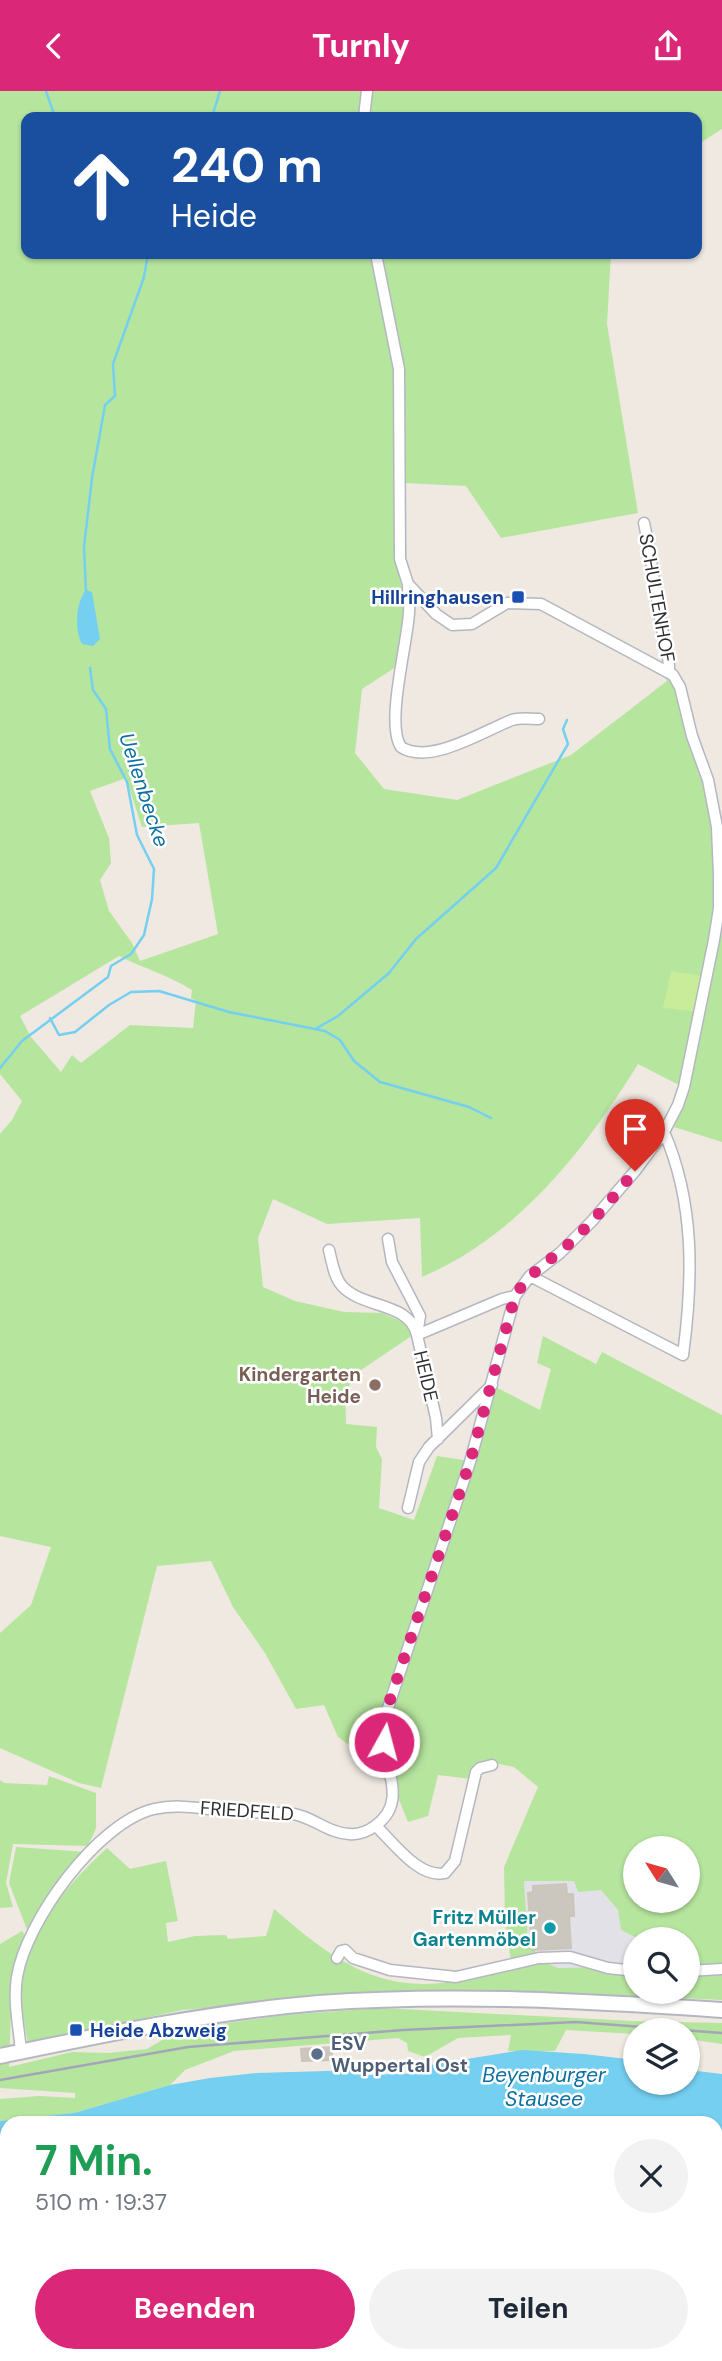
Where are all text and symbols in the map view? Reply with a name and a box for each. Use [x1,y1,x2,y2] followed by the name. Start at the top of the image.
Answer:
[312,25,410,67] text: Turnly
[35,27,73,65] icon: back
[649,27,687,65] icon: share
[171,133,323,197] text: 240 m
[56,140,147,231] icon: ahead
[171,195,257,237] text: Heide
[633,532,681,664] street label: SCHULTENHOF
[371,585,504,610] place label: Hillringhausen
[510,589,526,605] marker: Hillringhausen
[112,729,176,851] water label: Uellenbecke
[605,1099,665,1171] pin
[616,1110,654,1148] icon: arrive
[408,1348,444,1404] street label: HEIDE
[239,1362,361,1409] place label: Kindergarten Heide
[367,1377,383,1393] marker: Kindergarten Heide
[347,1705,421,1779] position arrow
[199,1795,295,1827] street label: FRIEDFELD
[623,1836,700,1913] north arrow
[623,1836,700,2095] map controls
[413,1905,536,1952] place label: Fritz Müller Gartenmöbel
[542,1920,558,1936] marker: Fritz Müller Gartenmöbel
[623,1927,700,2004] button: search
[90,2018,227,2043] place label: Heide Abzweig
[623,2018,700,2095] button: layers
[68,2022,84,2038] marker: Heide Abzweig
[331,2031,468,2078] place label: ESV Wuppertal Ost
[309,2046,325,2062] marker: ESV Wuppertal Ost
[482,2061,607,2113] water label: Beyenburger Stausee
[35,2133,153,2188] text: 7 Min.
[614,2139,688,2213] button: close
[35,2187,167,2217] text: 510 m · 19:37
[35,2269,355,2349] button: Beenden
[369,2269,688,2349] button: Teilen

